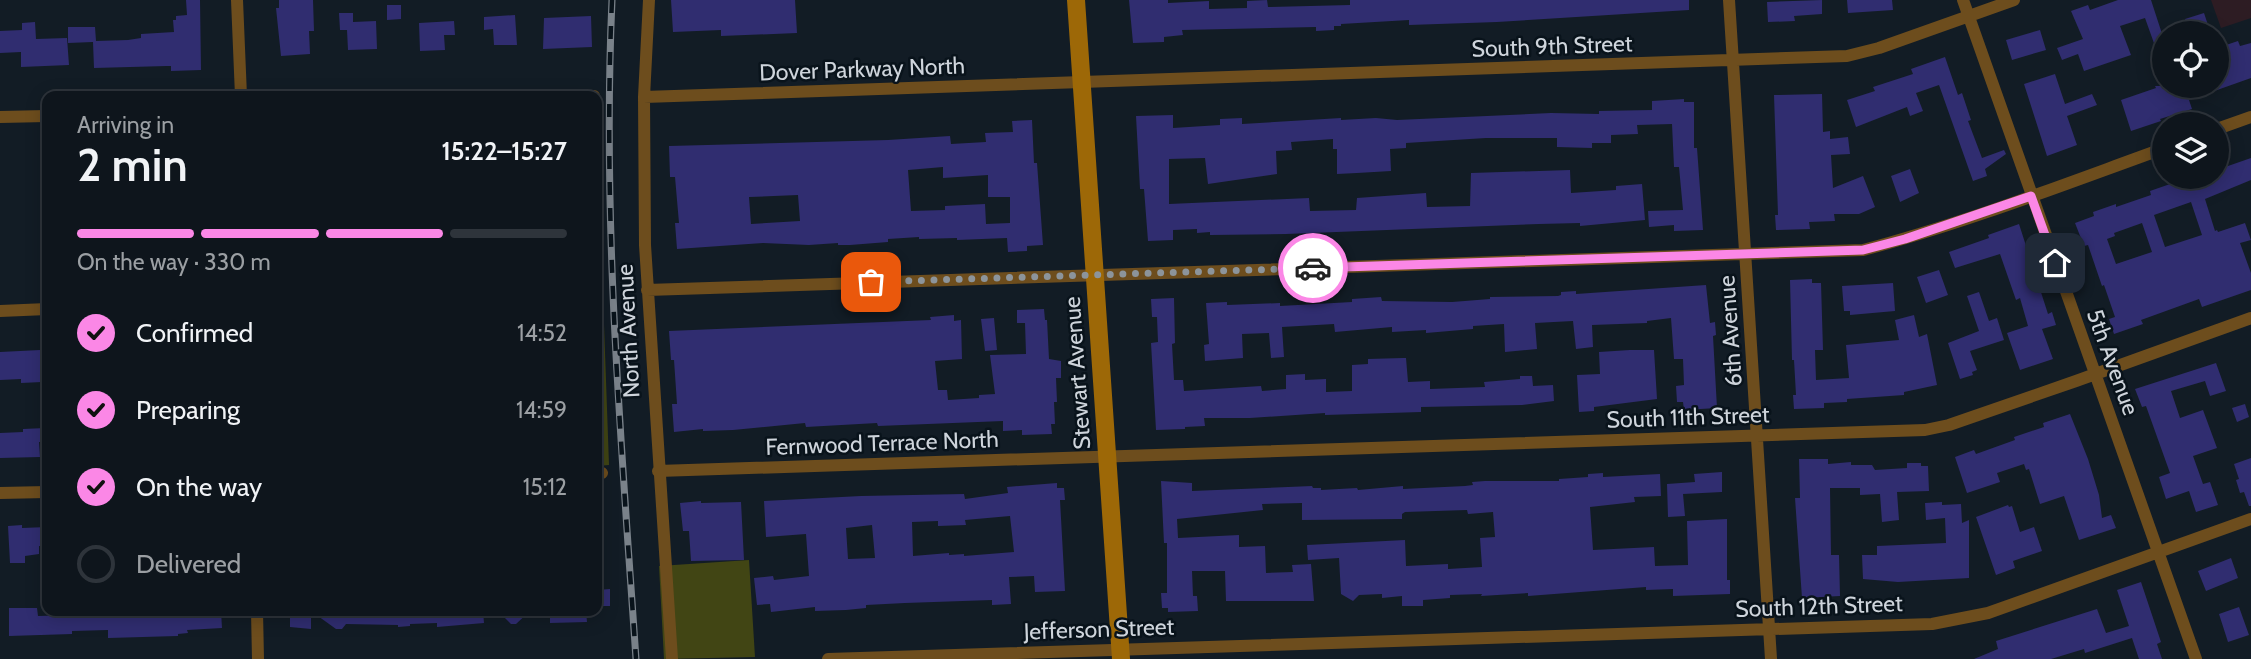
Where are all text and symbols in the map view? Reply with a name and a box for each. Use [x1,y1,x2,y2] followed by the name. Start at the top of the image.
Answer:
[2152,21,2229,189] map controls
[2152,21,2229,98] button: locate
[1471,29,1633,63] street label: South 9th Street
[759,51,965,87] street label: Dover Parkway North
[77,111,174,139] text: Arriving in
[2152,112,2229,189] button: layers
[441,135,567,167] text: 15:22–15:27
[77,137,188,193] text: 2 min
[1278,233,1348,303] courier
[2025,233,2085,293] pin
[2036,244,2074,282] icon: home
[77,248,271,276] text: On the way · 330 m
[1294,249,1332,287] icon: car
[841,252,901,312] pin
[610,263,645,399] street label: North Avenue
[852,263,890,301] icon: bag
[1712,274,1748,388] street label: 6th Avenue
[1058,295,1096,450] street label: Stewart Avenue
[2081,305,2145,419] street label: 5th Avenue
[77,314,115,352] icon: check
[136,317,253,349] text: Confirmed
[517,319,567,347] text: 14:52
[77,391,115,429] icon: check
[136,394,240,426] text: Preparing
[516,396,567,424] text: 14:59
[1606,400,1770,434] street label: South 11th Street
[765,425,999,461] street label: Fernwood Terrace North
[77,468,115,506] icon: check
[136,471,262,503] text: On the way
[523,473,567,501] text: 15:12
[136,548,241,580] text: Delivered
[1735,589,1903,623] street label: South 12th Street
[1022,612,1175,646] street label: Jefferson Street

